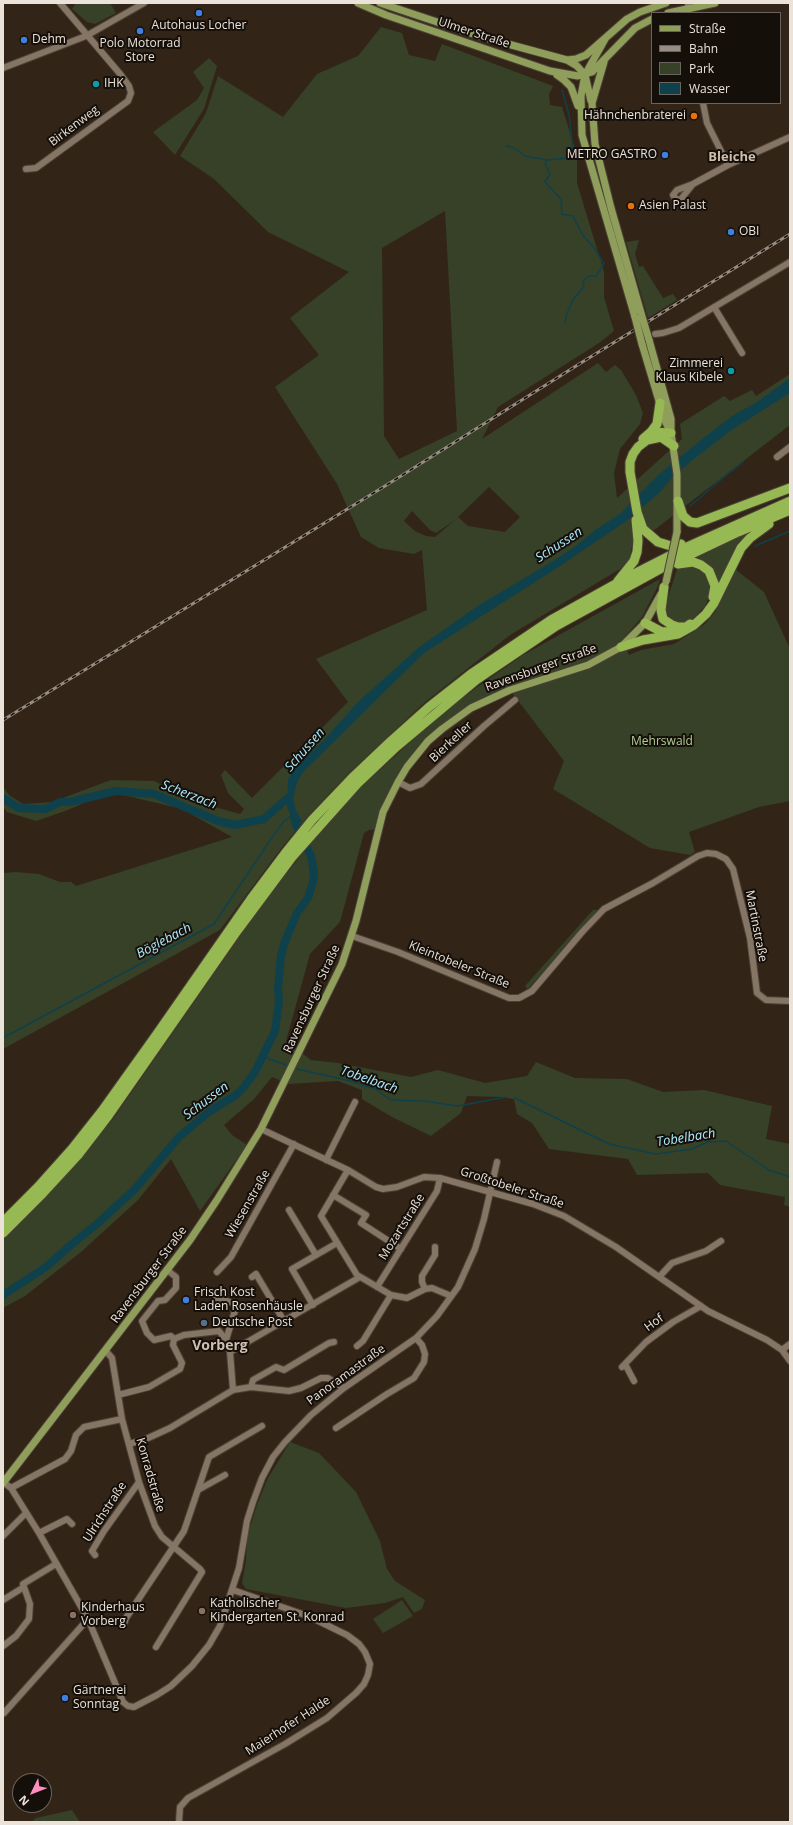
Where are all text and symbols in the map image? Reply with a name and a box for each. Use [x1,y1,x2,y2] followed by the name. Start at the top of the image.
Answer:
[194,8,204,18] marker: Autohaus Locher
[651,12,781,104] legend
[436,15,512,51] street label: Ulmer Straße
[152,19,246,33] place label: Autohaus Locher
[689,20,726,37] text: Straße
[135,26,145,36] marker: Polo Motorrad Store
[32,33,66,47] place label: Dehm
[19,35,29,45] marker: Dehm
[99,37,181,65] place label: Polo Motorrad Store
[689,40,718,57] text: Bahn
[689,60,714,77] text: Park
[104,77,124,91] place label: IHK
[91,79,101,89] marker: IHK
[689,80,730,97] text: Wasser
[46,103,102,149] street label: Birkenweg
[584,109,686,123] place label: Hähnchenbraterei
[689,111,699,121] marker: Hähnchenbraterei
[567,148,657,162] place label: METRO GASTRO
[708,149,756,165] district label: Bleiche
[660,150,670,160] marker: METRO GASTRO
[639,199,706,213] place label: Asien Palast
[626,201,636,211] marker: Asien Palast
[739,225,759,239] place label: OBI
[726,227,736,237] marker: OBI
[656,357,723,385] place label: Zimmerei Klaus Kibele
[726,366,736,376] marker: Zimmerei Klaus Kibele
[533,524,585,566] water label: Schussen
[483,641,599,695] street label: Ravensburger Straße
[427,719,475,765] street label: Bierkeller
[282,725,328,775] water label: Schussen
[631,735,693,749] park label: Mehrswald
[159,777,219,813] water label: Scherzach
[742,889,770,963] street label: Martinstraße
[134,920,194,962] water label: Böglebach
[406,938,512,992] street label: Kleintobeler Straße
[281,943,343,1055] street label: Ravensburger Straße
[338,1063,400,1097] water label: Tobelbach
[180,1079,232,1123] water label: Schussen
[655,1126,717,1150] water label: Tobelbach
[458,1164,566,1212] street label: Großtobeler Straße
[223,1167,273,1241] street label: Wiesenstraße
[376,1191,428,1263] street label: Mozartstraße
[108,1224,190,1326] street label: Ravensburger Straße
[194,1286,303,1314] place label: Frisch Kost Laden Rosenhäusle
[181,1295,191,1305] marker: Frisch Kost Laden Rosenhäusle
[642,1311,666,1335] street label: Hof
[212,1316,292,1330] place label: Deutsche Post
[199,1318,209,1328] marker: Deutsche Post
[192,1338,248,1354] district label: Vorberg
[304,1342,388,1408] street label: Panoramastraße
[133,1436,167,1514] street label: Konradstraße
[80,1479,130,1545] street label: Ulrichstraße
[210,1597,344,1625] place label: Katholischer Kindergarten St. Konrad
[81,1601,145,1629] place label: Kinderhaus Vorberg
[197,1606,207,1616] marker: Katholischer Kindergarten St. Konrad
[68,1610,78,1620] marker: Kinderhaus Vorberg
[73,1684,126,1712] place label: Gärtnerei Sonntag
[60,1693,70,1703] marker: Gärtnerei Sonntag
[243,1693,333,1759] street label: Maierhofer Halde
[12,1773,52,1813] north arrow
[15,1792,32,1809] text: N

